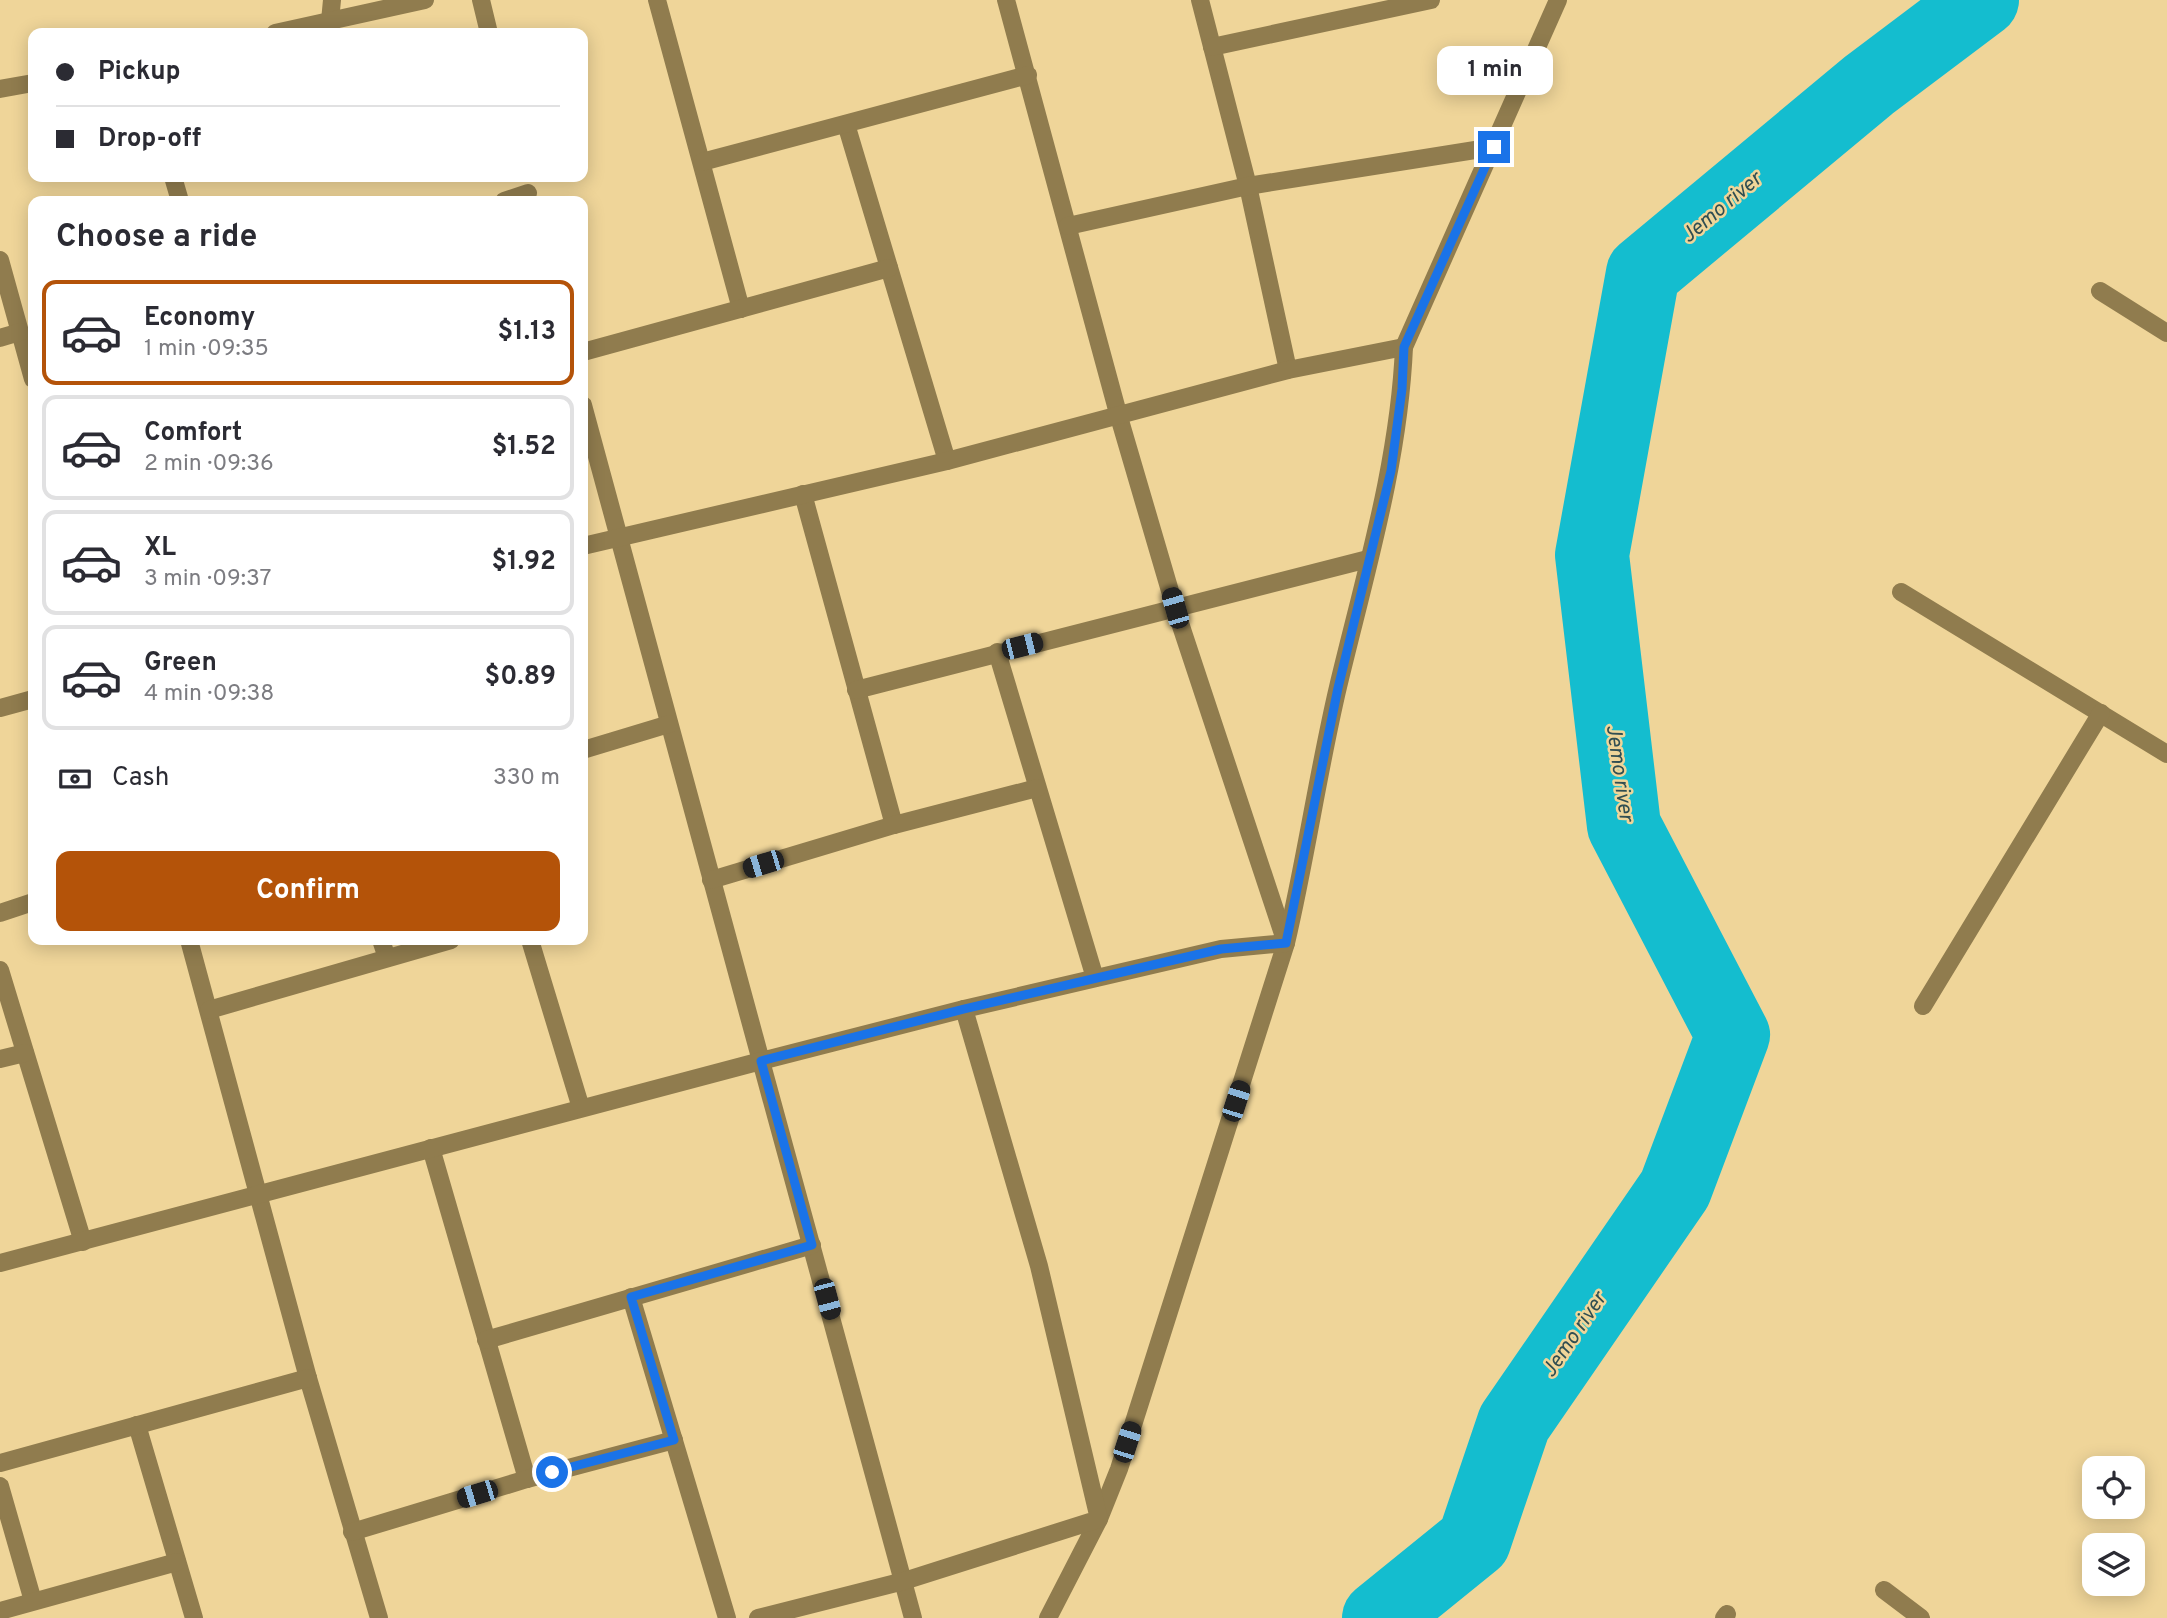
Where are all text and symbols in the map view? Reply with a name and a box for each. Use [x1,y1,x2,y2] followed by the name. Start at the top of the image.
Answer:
[1436,46,1552,94] callout: 1 min
[98,56,181,89] text: Pickup
[1467,56,1523,85] text: 1 min
[98,123,201,156] text: Drop-off
[1478,131,1510,163] route end
[1676,165,1769,250] water label: Jemo river
[56,218,257,258] text: Choose a ride
[60,301,123,364] icon: car
[144,302,255,335] text: Economy
[497,316,556,349] text: $1.13
[144,335,269,364] text: 1 min · 09:35
[60,416,123,479] icon: car
[144,417,242,450] text: Comfort
[492,431,556,464] text: $1.52
[144,450,274,479] text: 2 min · 09:36
[60,531,123,594] icon: car
[144,532,176,565] text: XL
[492,546,556,579] text: $1.92
[144,565,272,594] text: 3 min · 09:37
[1160,585,1191,631] car
[1000,631,1045,661] car
[60,646,123,709] icon: car
[144,647,217,680] text: Green
[485,661,556,694] text: $0.89
[144,680,274,709] text: 4 min · 09:38
[1599,723,1639,825] water label: Jemo river
[56,760,94,798] icon: cash
[112,762,169,795] text: Cash
[493,764,560,793] text: 330 m
[740,848,787,880] car
[56,851,560,931] button: Confirm
[1220,1078,1253,1124] car
[812,1276,843,1322] car
[1537,1285,1614,1383] water label: Jemo river
[1111,1419,1144,1465] car
[536,1456,568,1488] route start
[2082,1456,2145,1596] map controls
[2082,1456,2145,1519] button: locate
[454,1478,501,1510] car
[2082,1533,2145,1596] button: layers

